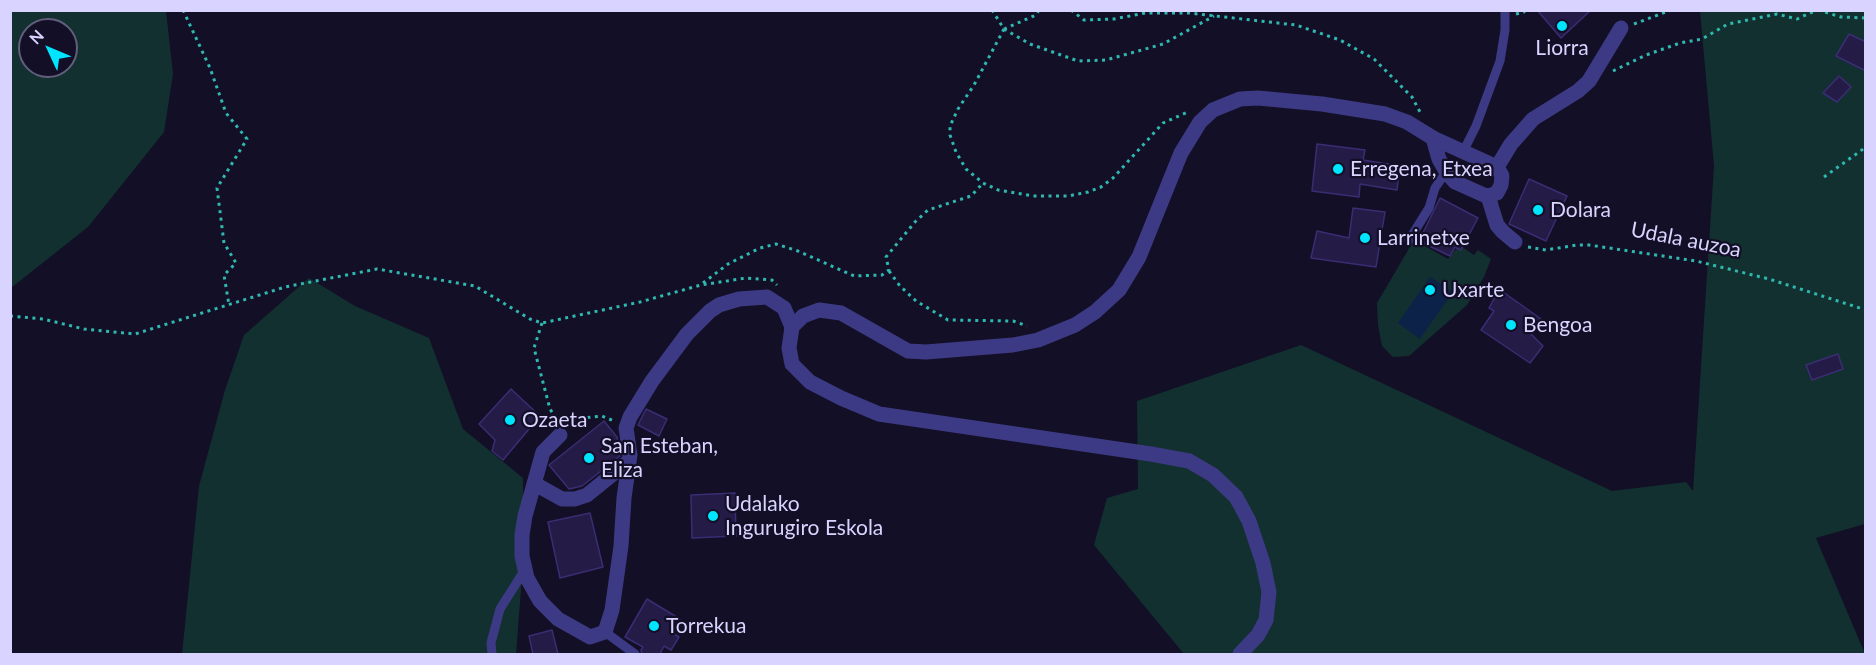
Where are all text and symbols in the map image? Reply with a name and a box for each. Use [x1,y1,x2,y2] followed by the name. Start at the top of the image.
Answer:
[18,18,78,78] north arrow
[1555,19,1569,33] marker: Liorra
[25,26,47,48] text: N
[1535,35,1589,61] place label: Liorra
[1350,156,1493,182] place label: Erregena, Etxea
[1331,162,1345,176] marker: Erregena, Etxea
[1550,197,1611,223] place label: Dolara
[1531,203,1545,217] marker: Dolara
[1629,217,1743,263] street label: Udala auzoa
[1377,225,1470,251] place label: Larrinetxe
[1358,231,1372,245] marker: Larrinetxe
[1442,277,1504,303] place label: Uxarte
[1423,283,1437,297] marker: Uxarte
[1523,312,1592,338] place label: Bengoa
[1504,318,1518,332] marker: Bengoa
[522,407,587,433] place label: Ozaeta
[503,413,517,427] marker: Ozaeta
[601,433,718,483] place label: San Esteban, Eliza
[582,451,596,465] marker: San Esteban, Eliza
[725,491,883,541] place label: Udalako Ingurugiro Eskola
[706,509,720,523] marker: Udalako Ingurugiro Eskola
[666,613,747,639] place label: Torrekua
[647,619,661,633] marker: Torrekua

